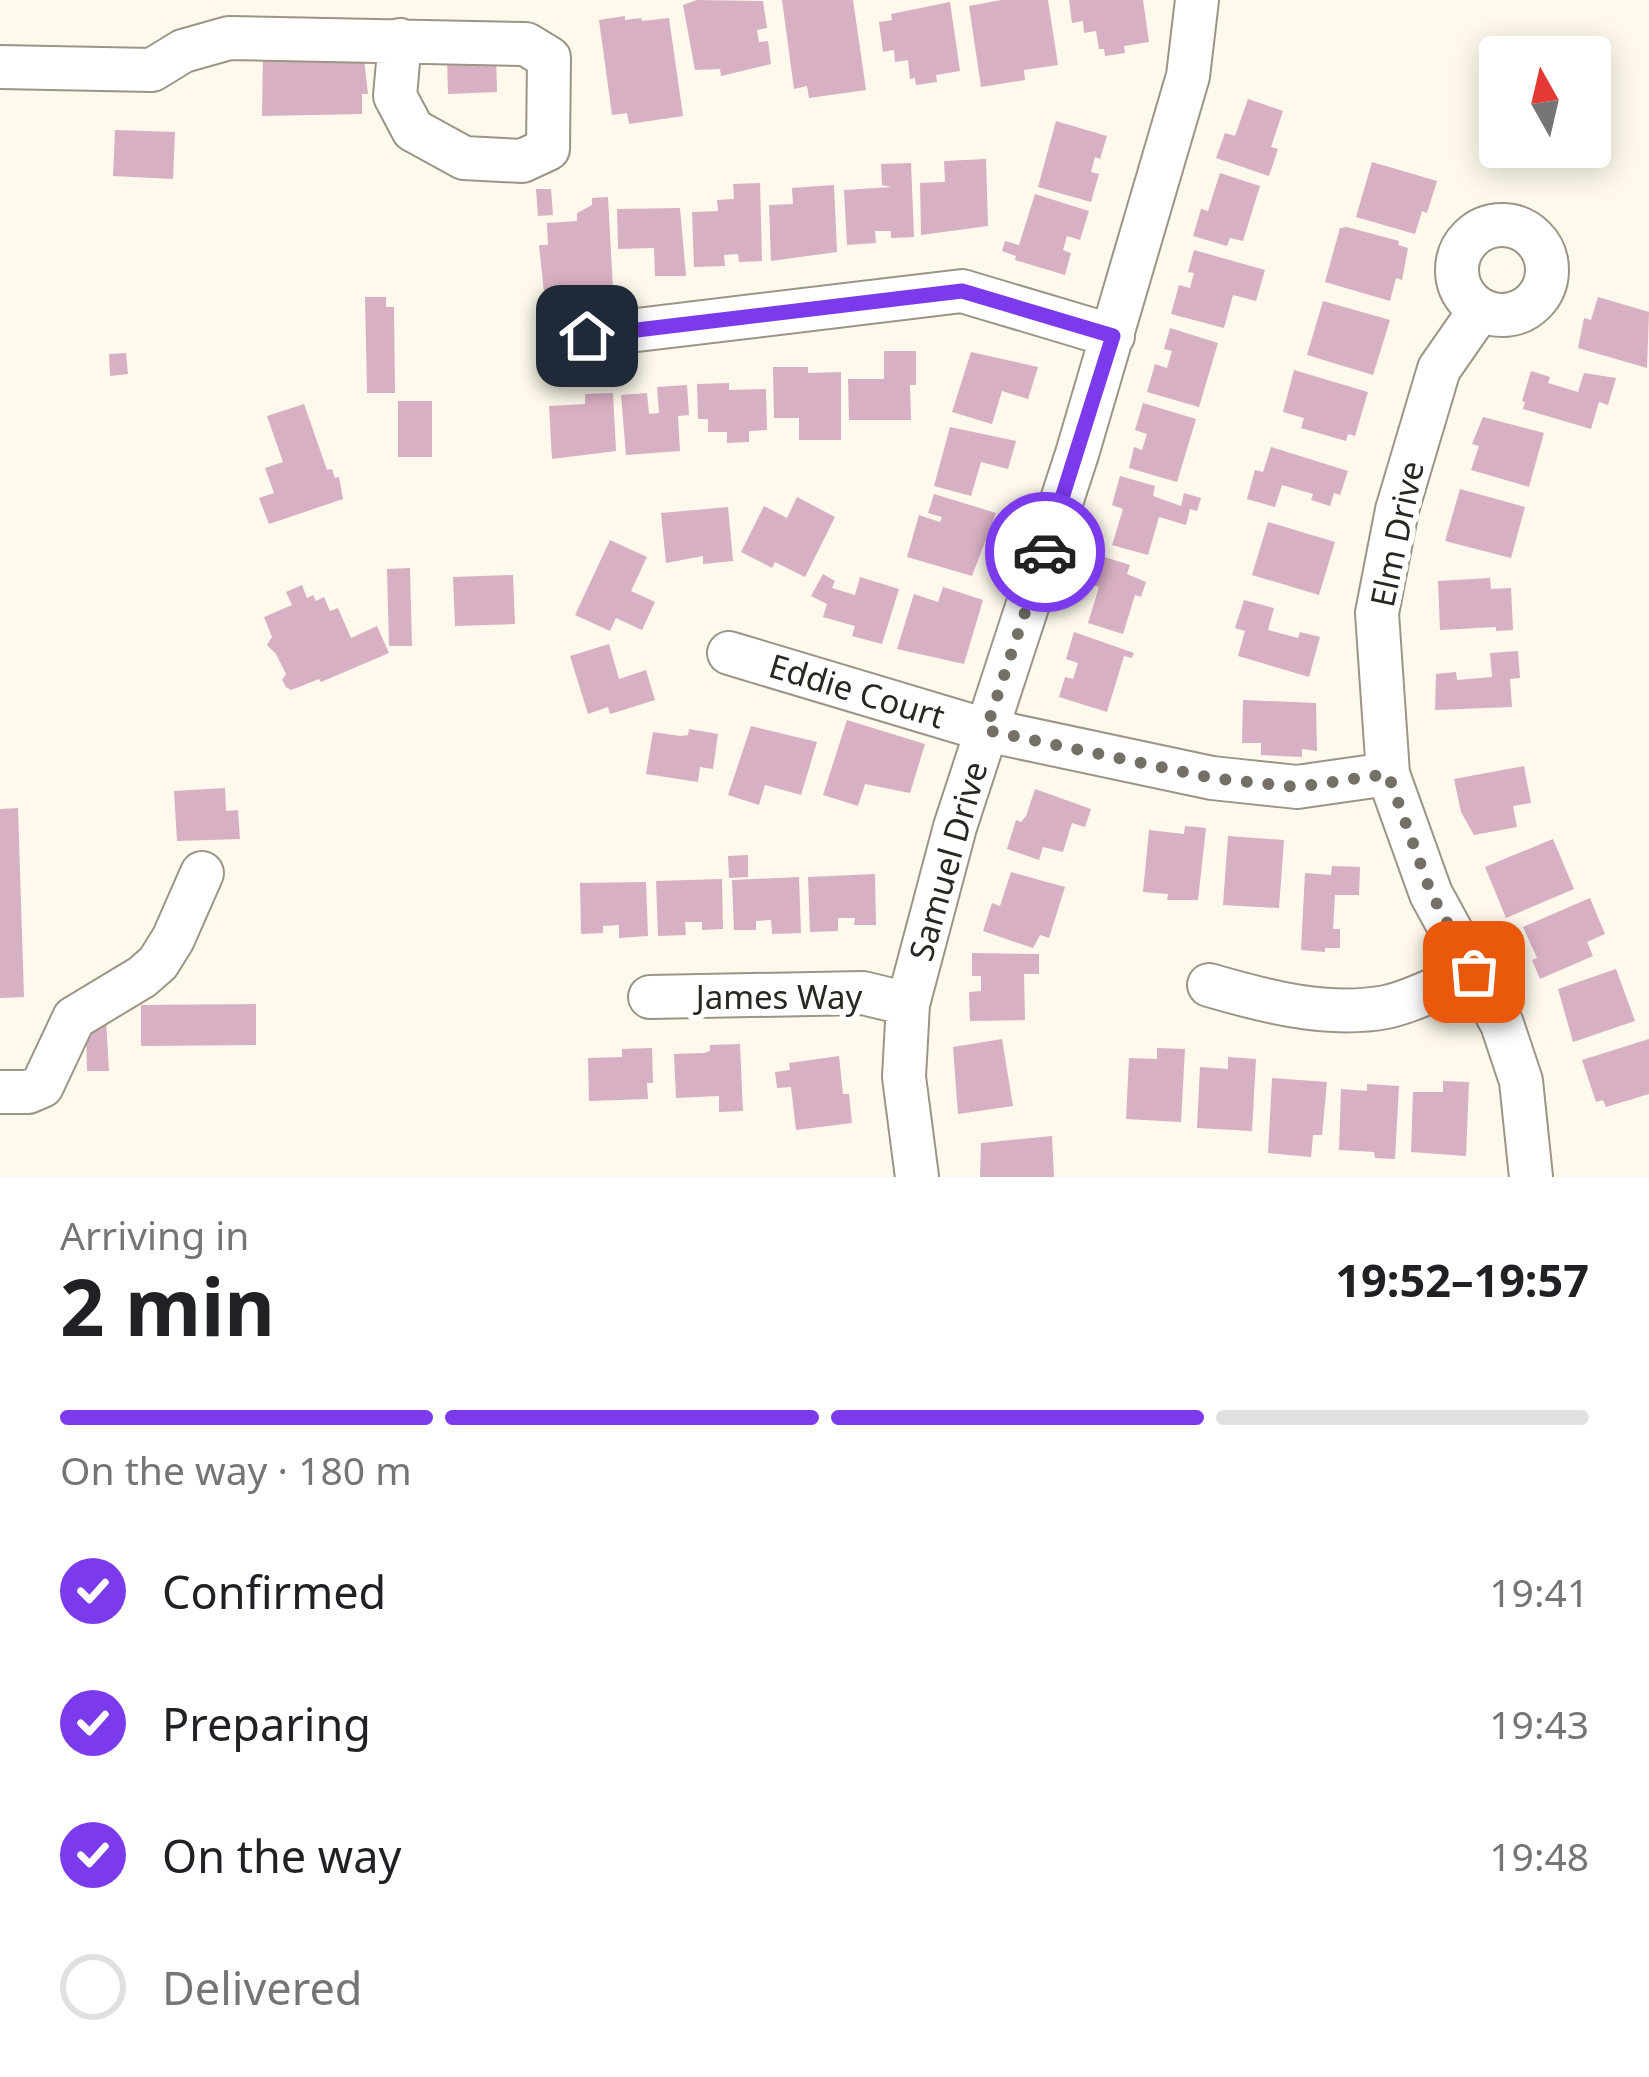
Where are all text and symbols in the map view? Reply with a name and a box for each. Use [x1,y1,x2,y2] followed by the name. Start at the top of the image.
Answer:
[1479,36,1611,168] north arrow
[1479,36,1611,168] map controls
[536,285,638,387] pin
[554,303,620,369] icon: home
[1359,457,1434,611] street label: Elm Drive
[985,492,1105,612] courier
[1012,519,1078,585] icon: car
[764,642,951,739] street label: Eddie Court
[898,756,997,966] street label: Samuel Drive
[1423,921,1525,1023] pin
[1441,939,1507,1005] icon: bag
[693,974,863,1019] street label: James Way
[60,1208,249,1261] text: Arriving in
[1335,1249,1589,1310] text: 19:52–19:57
[60,1253,275,1359] text: 2 min
[60,1443,412,1496] text: On the way · 180 m
[60,1558,126,1624] icon: check
[162,1561,386,1622] text: Confirmed
[1489,1565,1589,1618] text: 19:41
[60,1690,126,1756] icon: check
[162,1693,371,1754] text: Preparing
[1489,1697,1589,1750] text: 19:43
[60,1822,126,1888] icon: check
[162,1825,401,1886] text: On the way
[1489,1829,1589,1882] text: 19:48
[162,1957,362,2018] text: Delivered

